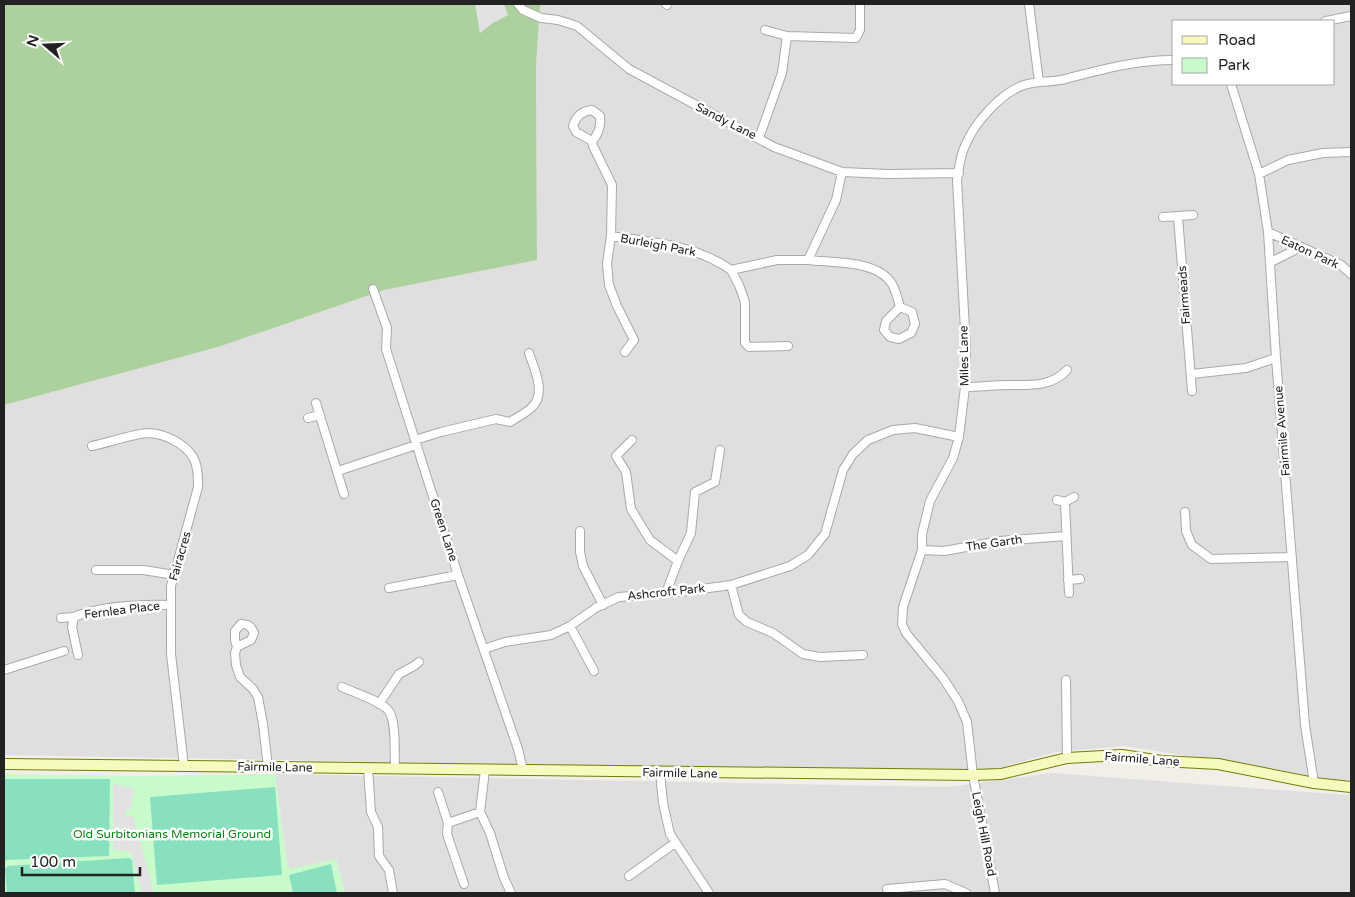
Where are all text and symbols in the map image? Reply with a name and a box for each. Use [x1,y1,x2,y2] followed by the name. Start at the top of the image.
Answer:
[20,20,70,70] north arrow
[1172,20,1335,85] legend
[1218,31,1256,49] text: Road
[23,33,43,49] text: N
[1218,56,1250,74] text: Park
[693,100,759,142] street label: Sandy Lane
[619,231,697,259] street label: Burleigh Park
[1279,233,1341,272] street label: Eaton Park
[1175,265,1193,325] street label: Fairmeads
[956,325,972,387] street label: Miles Lane
[1271,385,1293,477] street label: Fairmile Avenue
[427,497,461,563] street label: Green Lane
[166,529,194,582] street label: Fairacres
[965,532,1023,554] street label: The Garth
[627,581,706,603] street label: Ashcroft Park
[83,598,161,622] street label: Fernlea Place
[1104,749,1180,769] street label: Fairmile Lane
[237,759,313,775] street label: Fairmile Lane
[642,765,718,781] street label: Fairmile Lane
[969,791,999,877] street label: Leigh Hill Road
[73,827,271,841] park label: Old Surbitonians Memorial Ground
[22,844,140,876] scale bar
[30,853,76,871] text: 100 m

